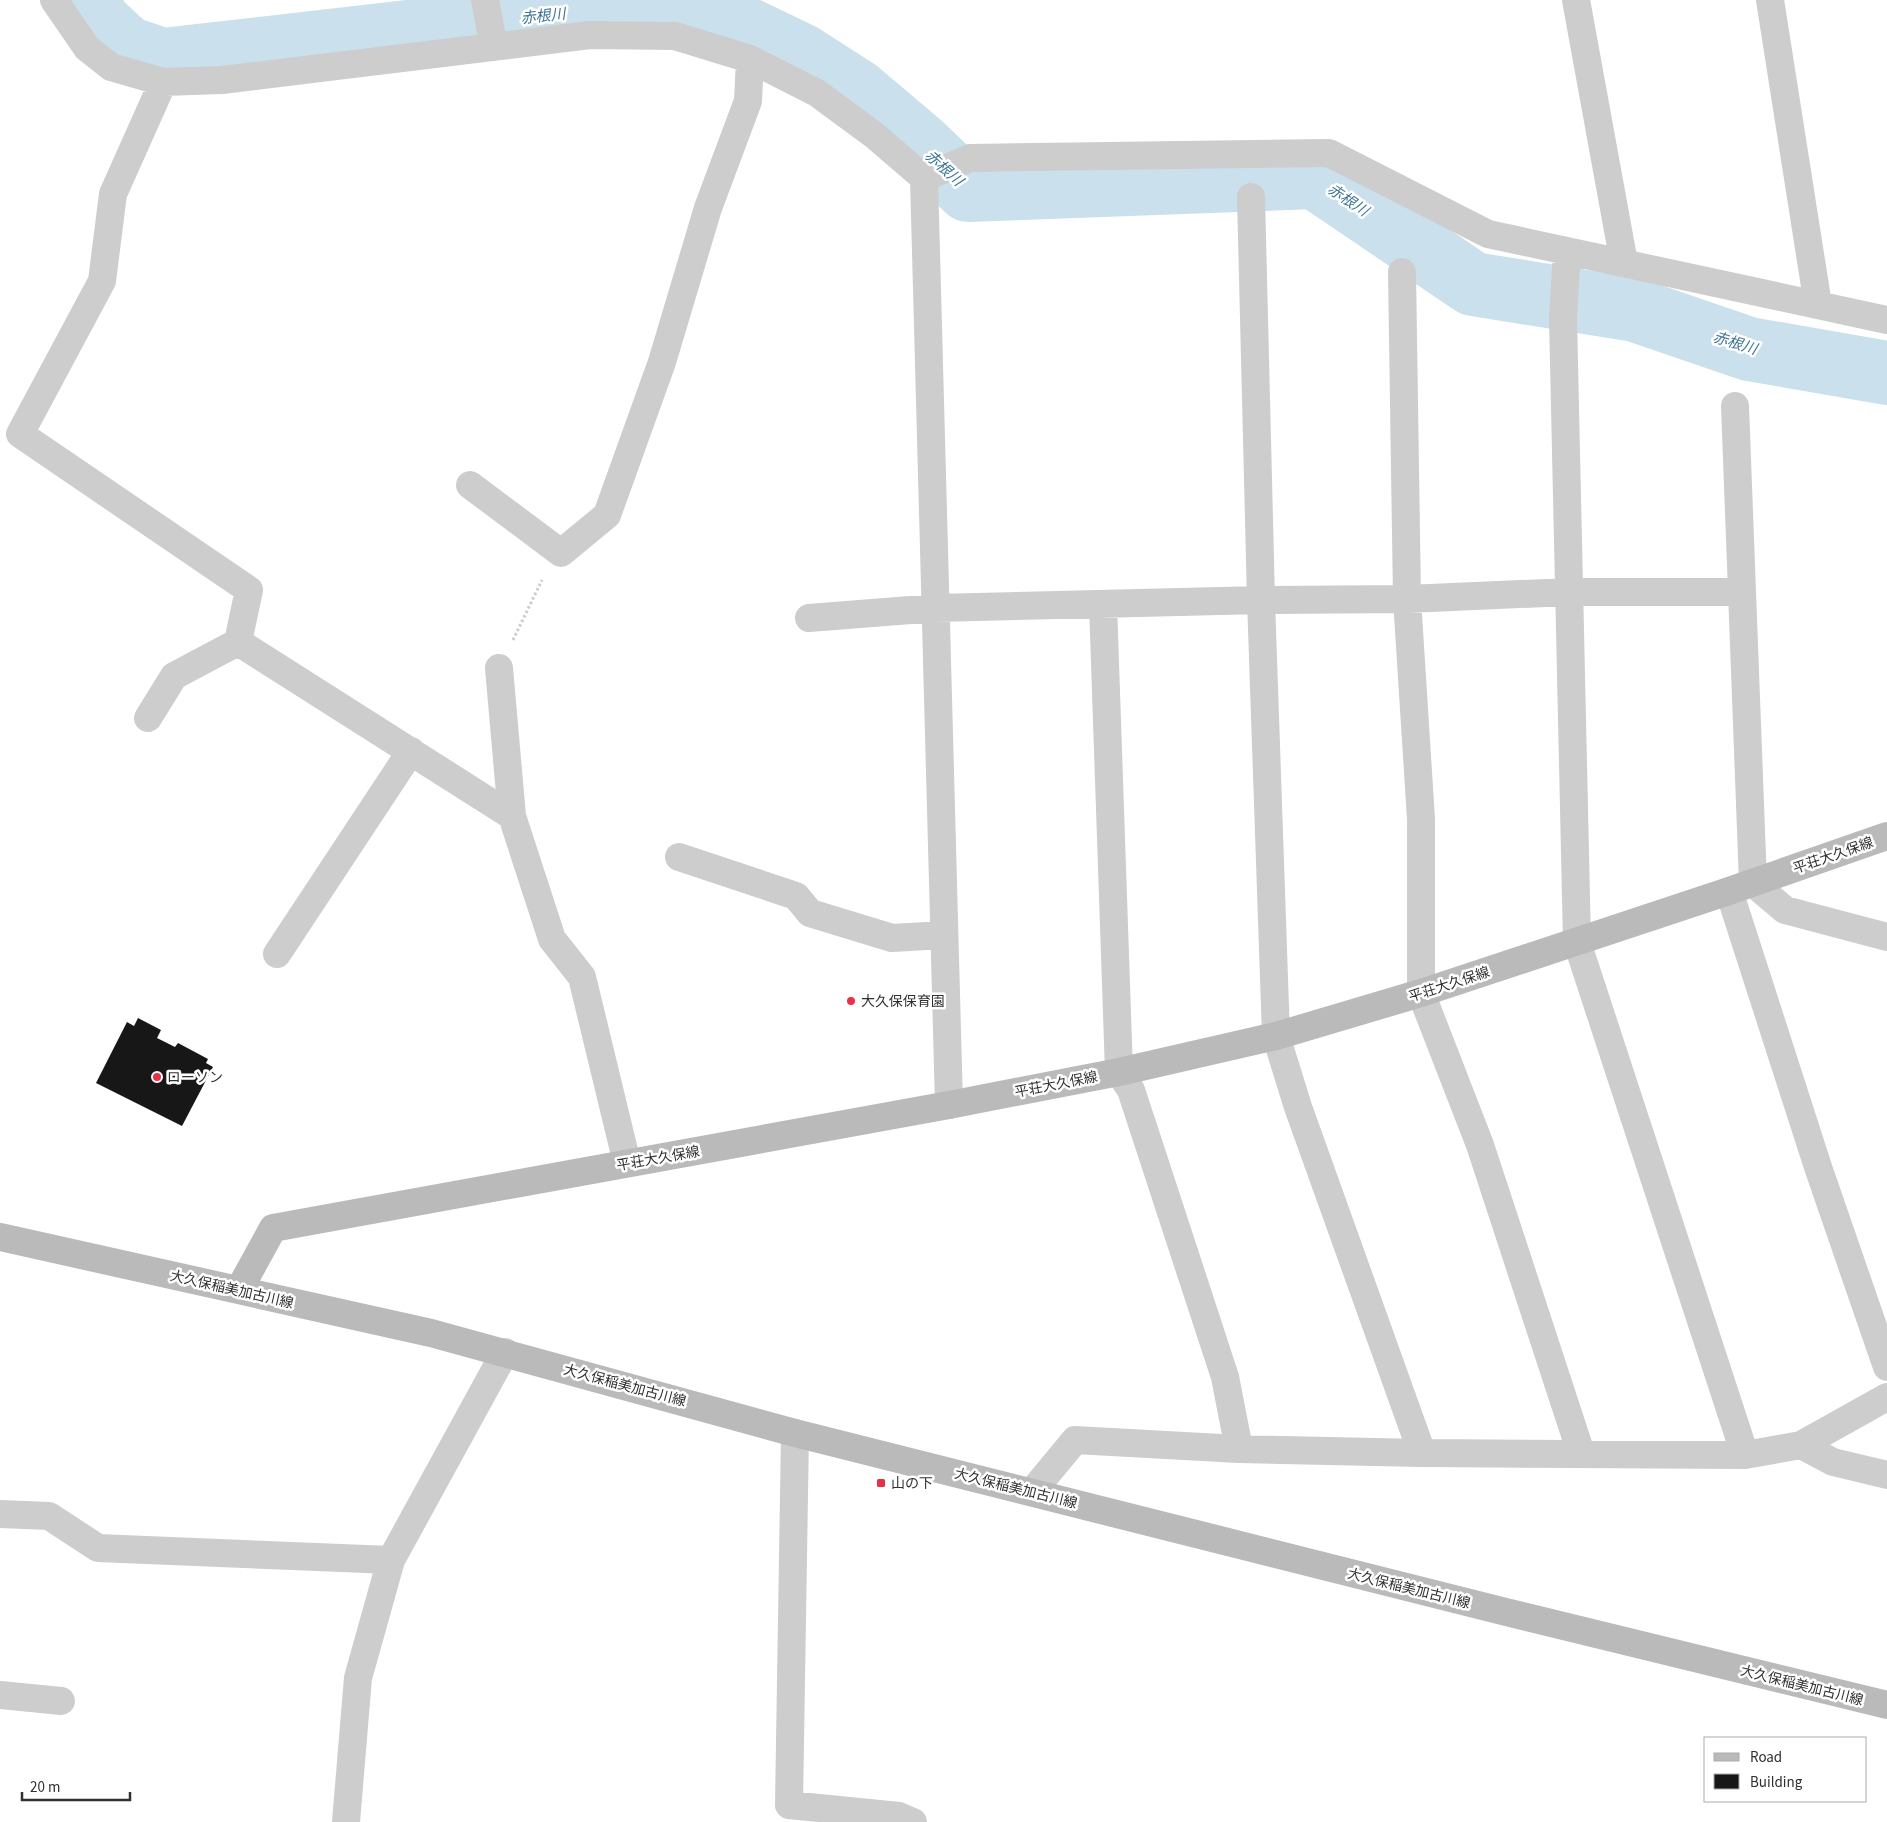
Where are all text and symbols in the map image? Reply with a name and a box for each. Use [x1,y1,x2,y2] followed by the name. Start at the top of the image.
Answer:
[520,3,569,29] water label: 赤根川
[920,146,969,193] water label: 赤根川
[1323,179,1374,223] water label: 赤根川
[1710,327,1761,361] water label: 赤根川
[1790,833,1876,879] street label: 平荘大久保線
[1406,962,1492,1007] street label: 平荘大久保線
[861,992,945,1012] place label: 大久保保育園
[845,995,857,1007] marker: 大久保保育園
[1013,1067,1099,1103] street label: 平荘大久保線
[167,1068,223,1088] place label: ローソン
[151,1071,163,1083] marker: ローソン
[615,1142,701,1176] street label: 平荘大久保線
[168,1266,295,1314] street label: 大久保稲美加古川線
[561,1360,688,1412] street label: 大久保稲美加古川線
[952,1464,1079,1514] street label: 大久保稲美加古川線
[891,1474,933,1494] place label: 山の下
[875,1477,887,1489] marker: 山の下
[1345,1564,1472,1614] street label: 大久保稲美加古川線
[1738,1661,1865,1711] street label: 大久保稲美加古川線
[1704,1737,1867,1802] legend
[1750,1747,1782,1768] text: Road
[22,1770,130,1802] scale bar
[1750,1772,1803,1793] text: Building
[30,1777,60,1798] text: 20 m

